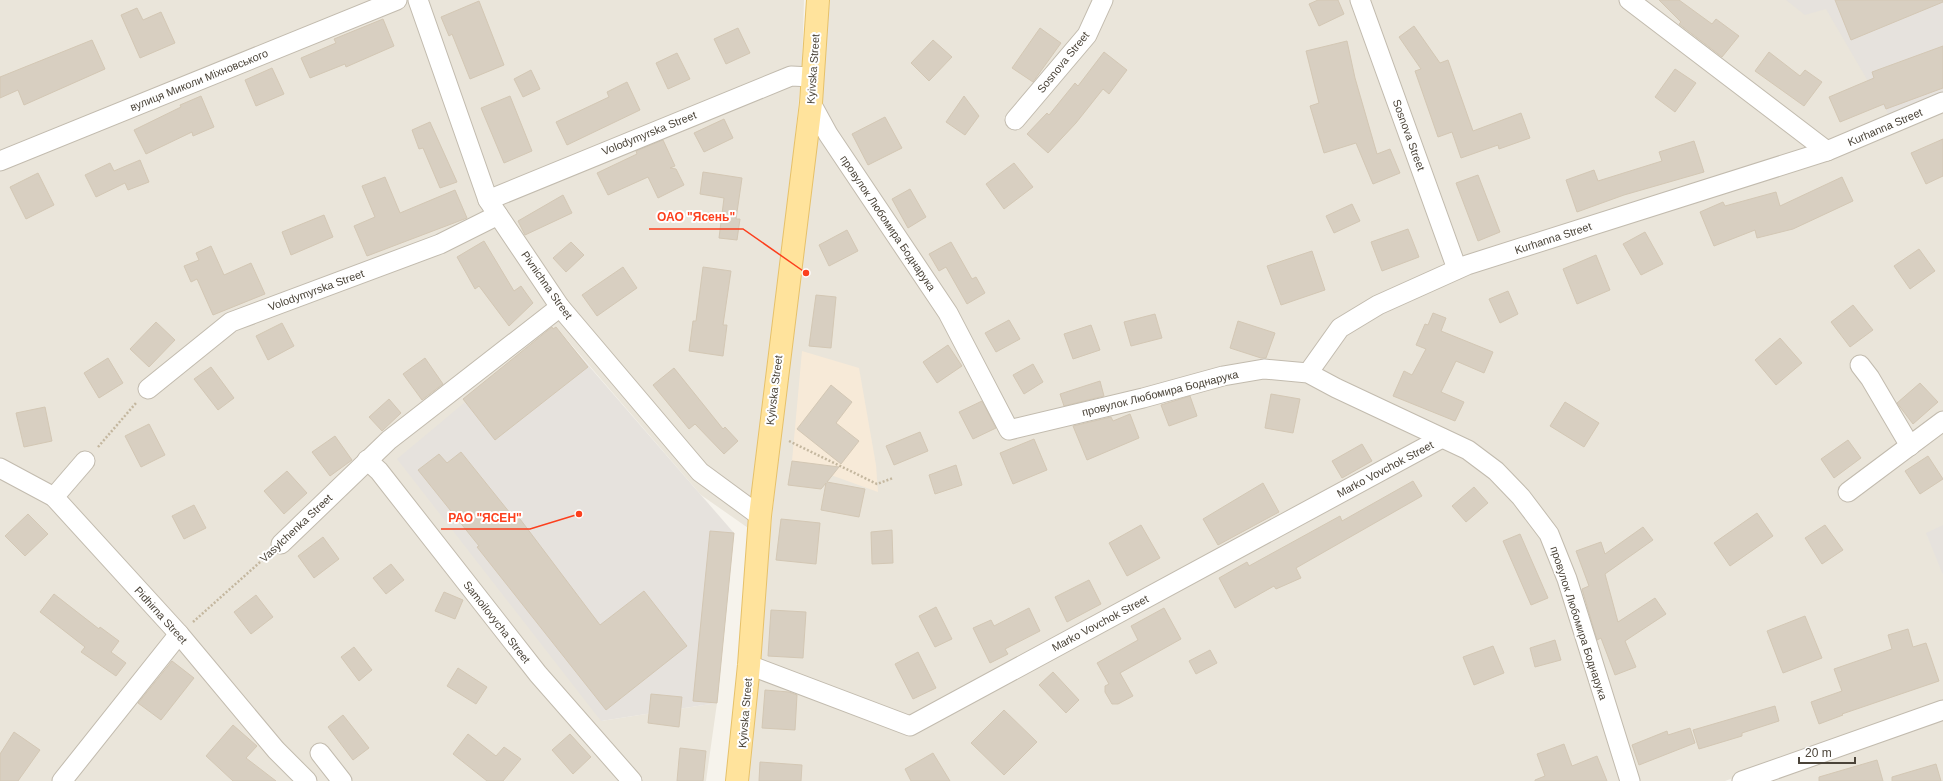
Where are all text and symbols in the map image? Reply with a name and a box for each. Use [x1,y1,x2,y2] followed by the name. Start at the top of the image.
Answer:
[1035,29,1091,95] street label: Sosnova Street
[805,34,821,104] street label: Kyivska Street
[128,47,270,113] street label: вулиця Миколи Міхновського
[1390,98,1428,172] street label: Sosnova Street
[1846,106,1924,148] street label: Kurhanna Street
[600,109,698,157] street label: Volodymyrska Street
[838,153,938,294] street label: провулок Любомира Боднарука
[649,205,743,229] callout: ОАО "Ясень"
[657,210,735,224] text: ОАО "Ясень"
[1513,220,1593,256] street label: Kurhanna Street
[519,249,575,321] street label: Pivnichna Street
[267,267,365,313] street label: Volodymyrska Street
[764,354,784,426] street label: Kyivska Street
[1081,368,1240,418] street label: провулок Любомира Боднарука
[1335,438,1435,500] street label: Marko Vovchok Street
[258,492,334,564] street label: Vasylchenka Street
[441,505,530,529] callout: РАО "ЯСЕН"
[448,511,522,525] text: РАО "ЯСЕН"
[1548,545,1610,702] street label: провулок Любомира Боднарука
[461,579,533,665] street label: Samoilovycha Street
[132,584,190,646] street label: Pidhirna Street
[1050,592,1150,654] street label: Marko Vovchok Street
[736,677,754,749] street label: Kyivska Street
[1799,739,1855,765] scale bar
[1805,746,1832,760] text: 20 m

